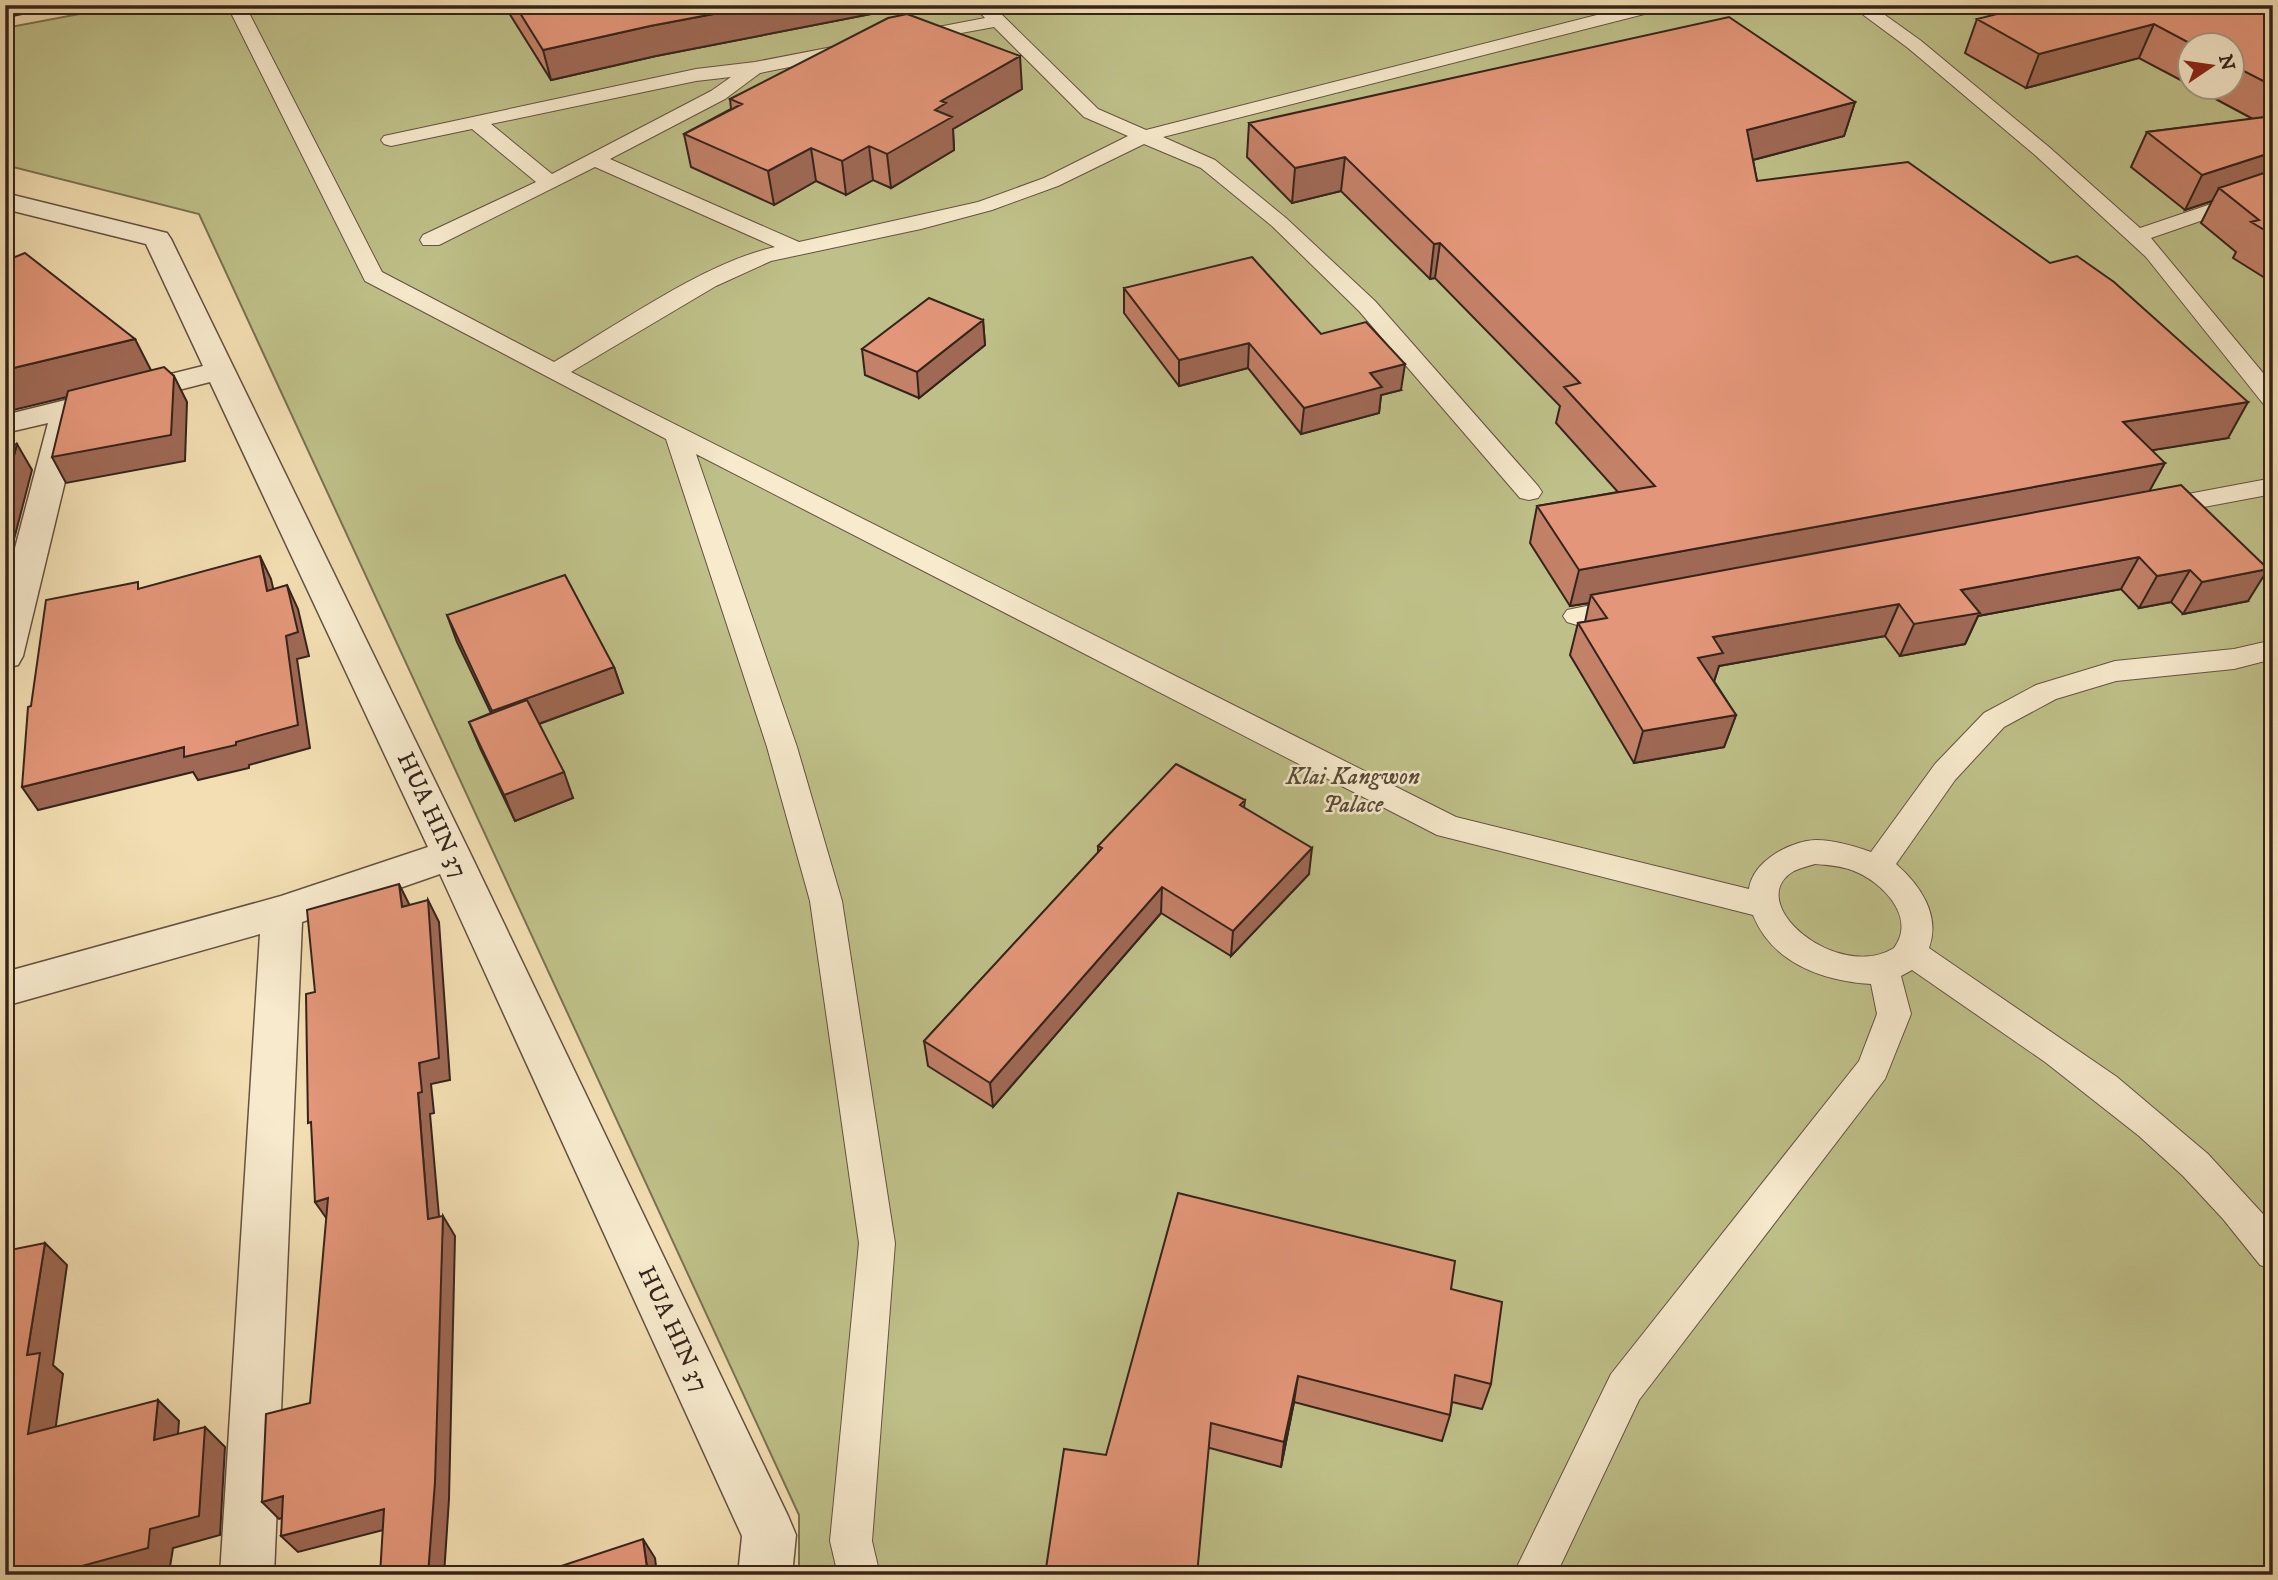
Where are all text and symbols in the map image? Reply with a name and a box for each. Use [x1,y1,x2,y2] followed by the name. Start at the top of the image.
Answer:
[2176,32,2246,102] north arrow
[2213,52,2239,73] text: N
[390,747,474,883] street label: HUA HIN 37
[1285,762,1420,820] park label: Klai Kangwon Palace
[631,1261,715,1397] street label: HUA HIN 37

